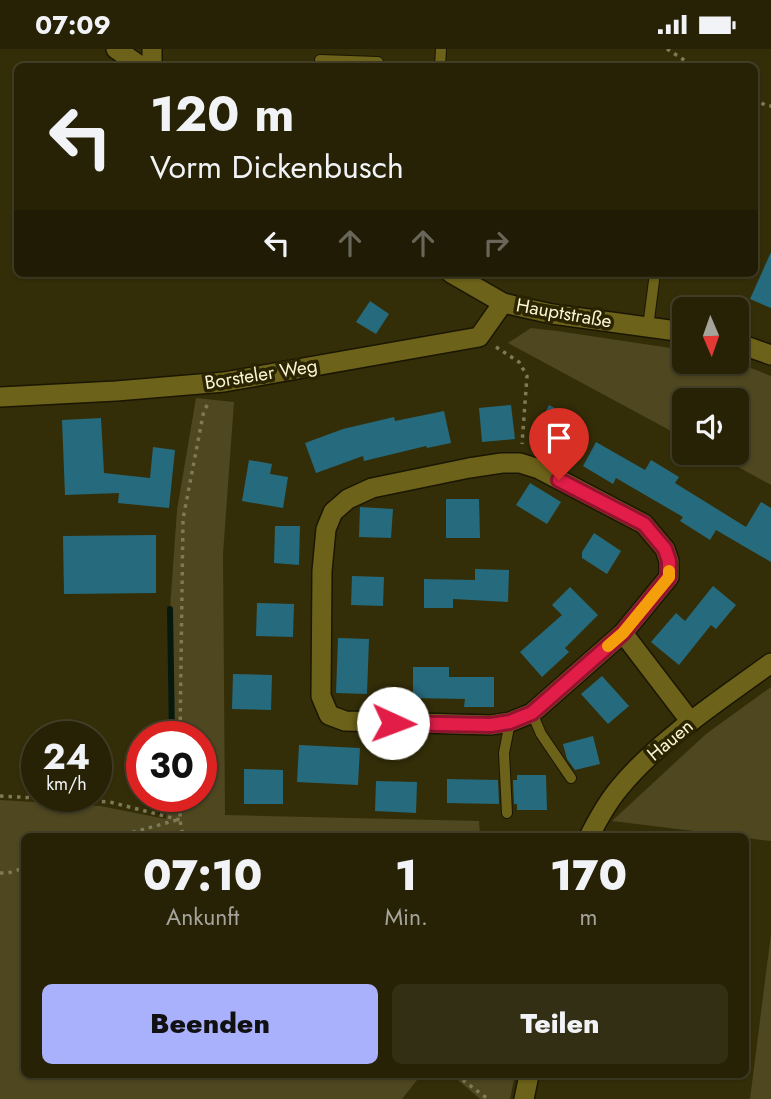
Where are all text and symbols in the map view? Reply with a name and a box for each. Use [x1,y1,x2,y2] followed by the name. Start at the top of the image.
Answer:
[35,6,111,44] text: 07:09
[150,79,294,149] text: 120 m
[35,91,126,182] icon: left
[150,144,404,190] text: Vorm Dickenbusch
[258,224,296,262] icon: left
[331,224,369,262] icon: ahead
[404,224,442,262] icon: ahead
[477,224,515,262] icon: right
[514,291,614,335] street label: Hauptstraße
[672,297,749,375] north arrow
[672,297,749,465] map controls
[203,352,319,396] street label: Borsteler Weg
[672,388,749,465] button: sound
[529,408,589,480] pin
[540,419,578,457] icon: arrive
[356,686,430,760] position arrow
[641,713,699,767] street label: Hauen
[126,721,217,812] speed limit sign: 30
[43,732,90,782] text: 24
[46,771,87,797] text: km/h
[143,845,262,906] text: 07:10
[395,845,417,906] text: 1
[550,845,627,906] text: 170
[166,900,239,934] text: Ankunft
[384,900,428,934] text: Min.
[579,900,597,934] text: m
[42,984,378,1064] button: Beenden
[392,984,728,1064] button: Teilen

